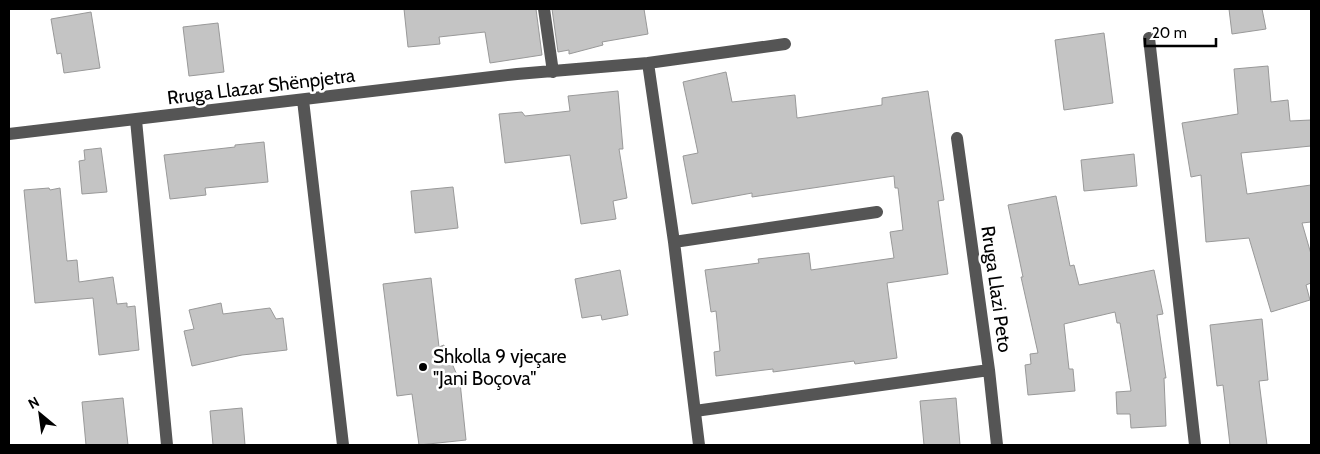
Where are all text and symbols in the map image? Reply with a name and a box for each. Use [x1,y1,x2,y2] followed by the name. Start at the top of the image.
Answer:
[1145,15,1216,47] scale bar
[1152,24,1187,42] text: 20 m
[166,64,356,109] street label: Rruga Llazar Shënpjetra
[976,224,1017,354] street label: Rruga Llazi Peto
[433,345,567,390] place label: Shkolla 9 vjeçare "Jani Boçova"
[417,361,429,373] marker: Shkolla 9 vjeçare "Jani Boçova"
[15,389,65,439] north arrow
[25,392,42,413] text: N

